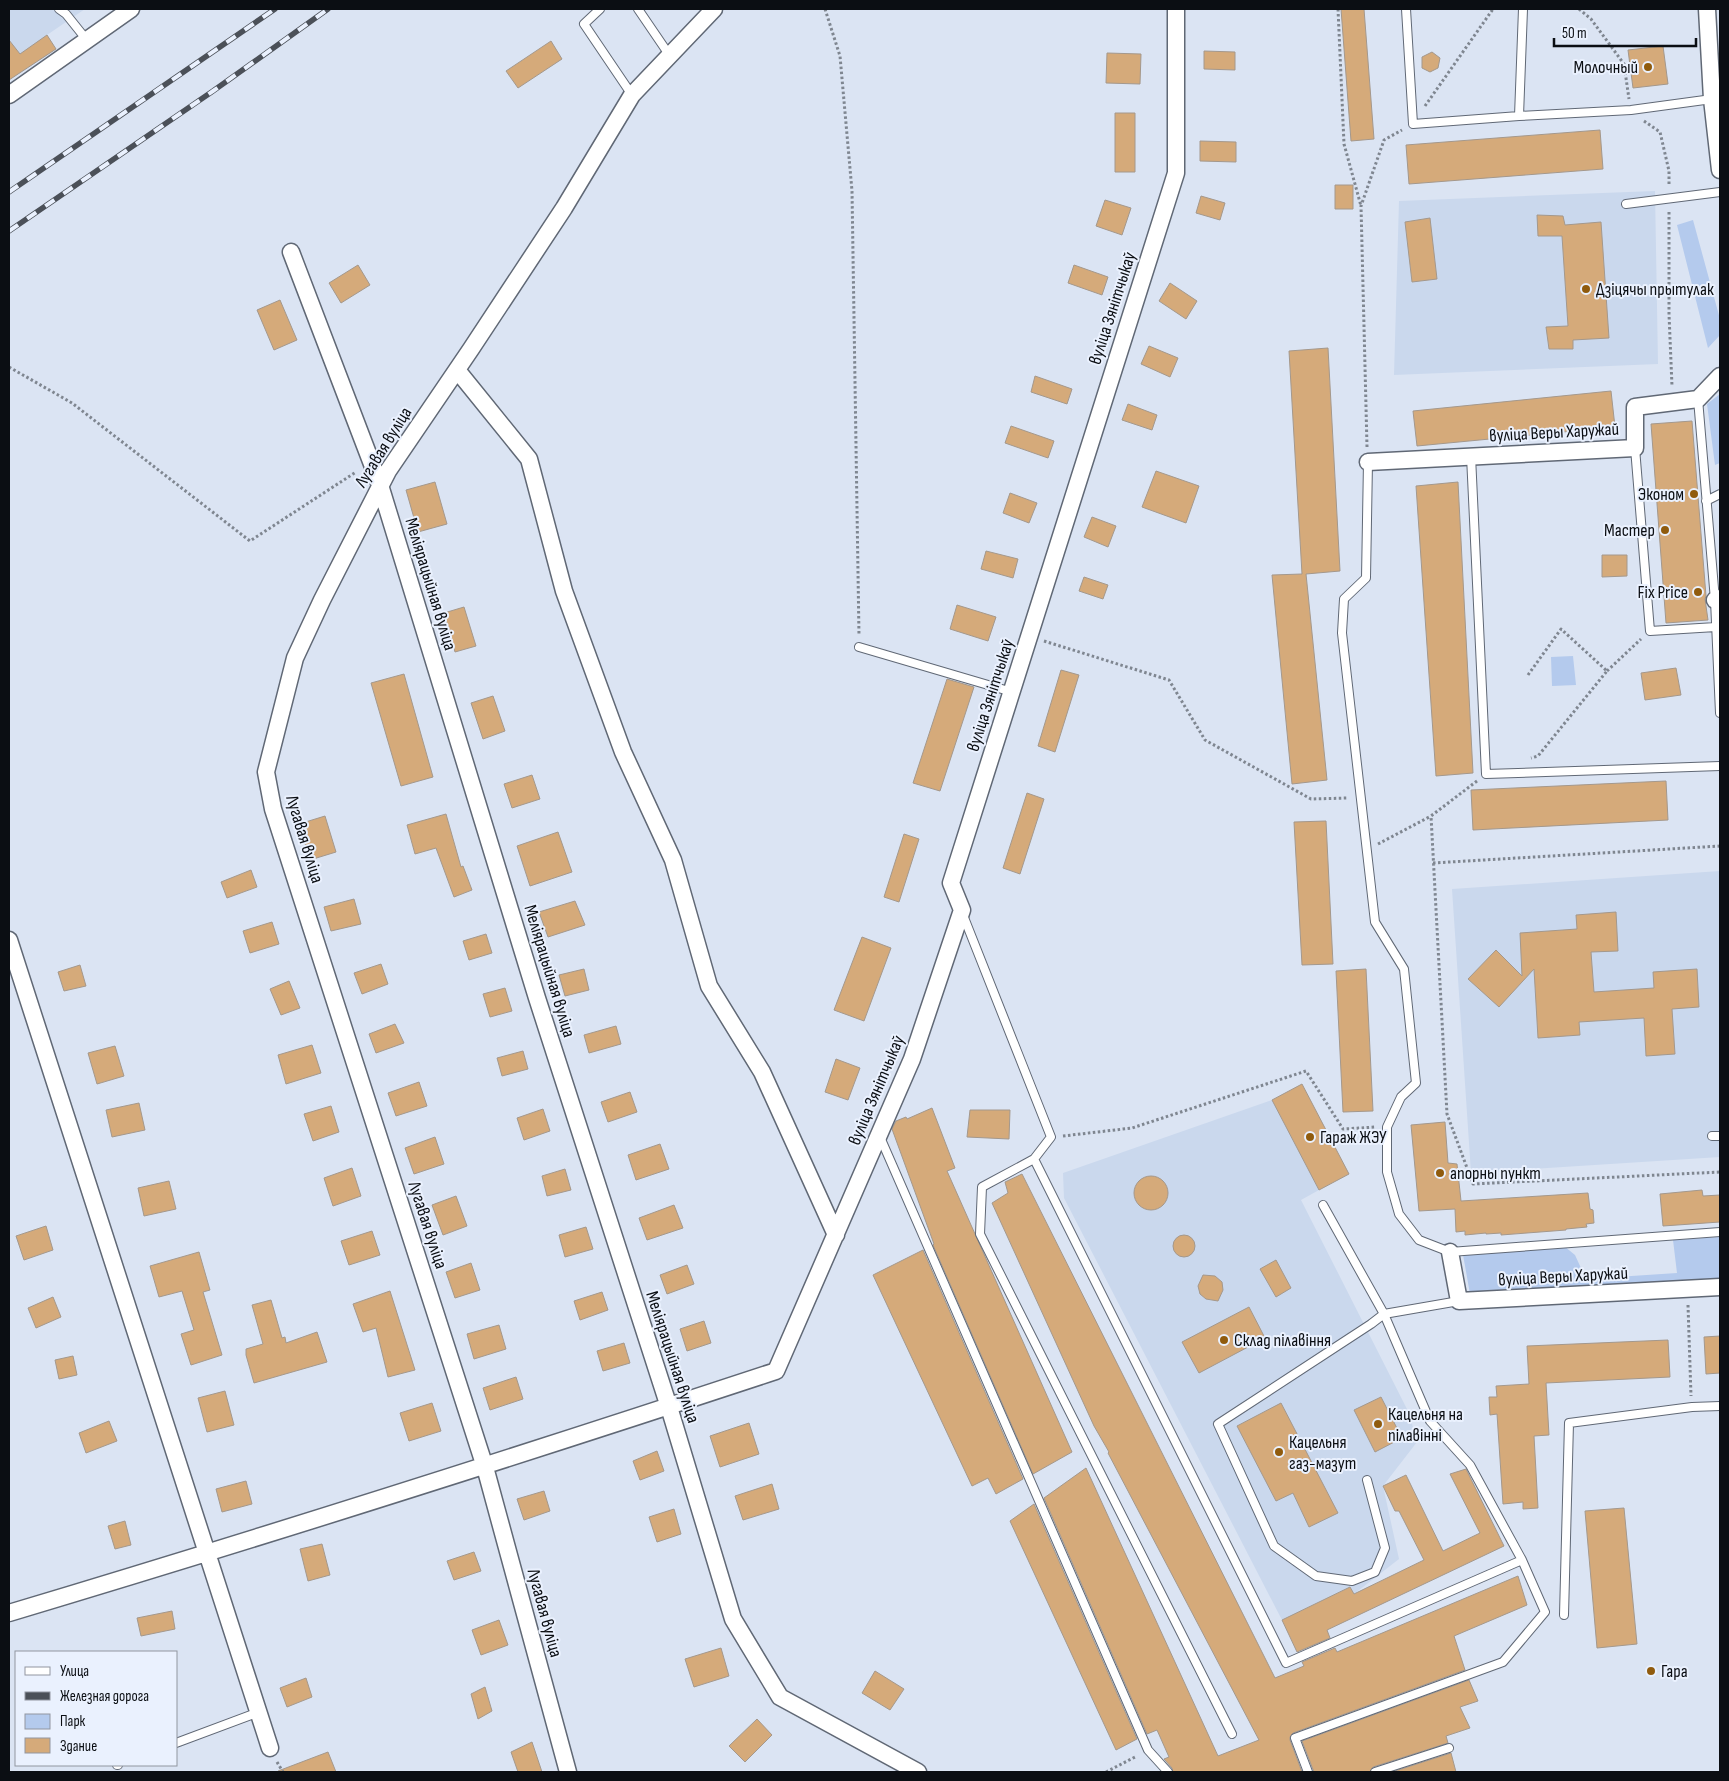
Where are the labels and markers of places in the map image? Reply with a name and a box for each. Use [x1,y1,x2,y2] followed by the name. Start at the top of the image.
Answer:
[1573,57,1638,78] place label: Молочный
[1642,61,1654,73] marker: Молочный
[1596,279,1714,300] place label: Дзіцячы прытулак
[1580,283,1592,295] marker: Дзіцячы прытулак
[1638,484,1684,505] place label: Эконом
[1688,488,1700,500] marker: Эконом
[1604,520,1655,541] place label: Мастер
[1659,524,1671,536] marker: Мастер
[1637,582,1688,603] place label: Fix Price
[1692,586,1704,598] marker: Fix Price
[1320,1127,1387,1148] place label: Гараж ЖЭУ
[1304,1131,1316,1143] marker: Гараж ЖЭУ
[1450,1163,1541,1184] place label: апорны пункт
[1434,1167,1446,1179] marker: апорны пункт
[1234,1330,1331,1351] place label: Склад пілавіння
[1218,1334,1230,1346] marker: Склад пілавіння
[1388,1404,1463,1446] place label: Кацельня на пілавінні
[1372,1418,1384,1430] marker: Кацельня на пілавінні
[1289,1432,1356,1474] place label: Кацельня газ-мазут
[1273,1446,1285,1458] marker: Кацельня газ-мазут
[1661,1661,1688,1682] place label: Гара
[1645,1665,1657,1677] marker: Гара

